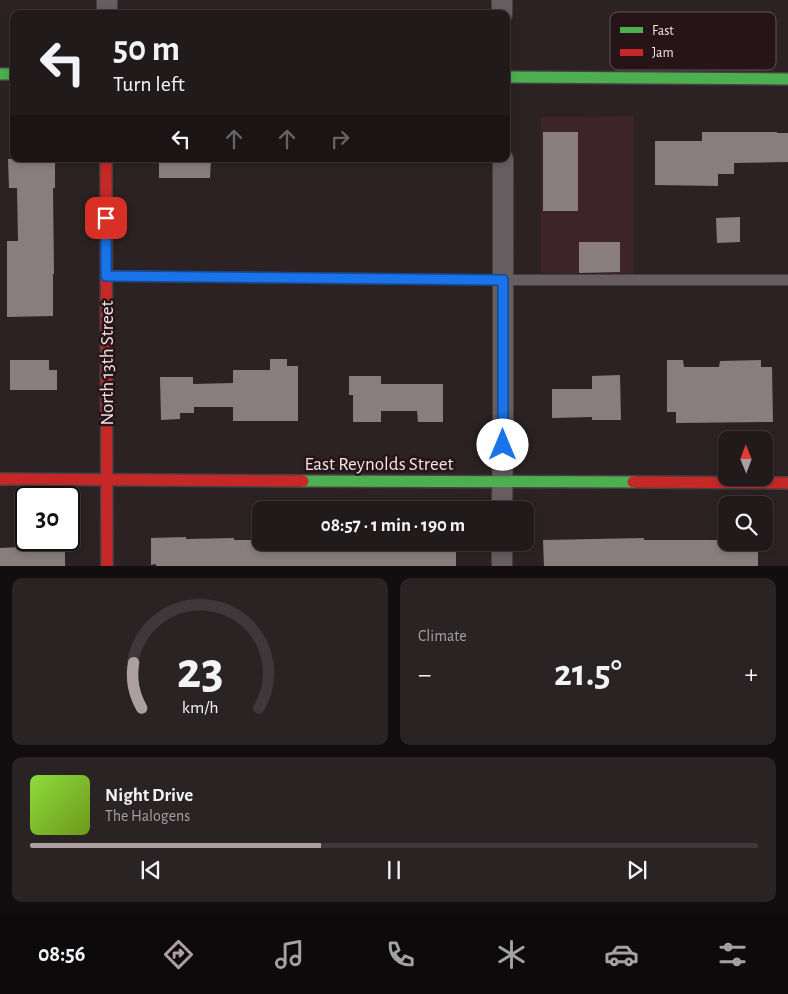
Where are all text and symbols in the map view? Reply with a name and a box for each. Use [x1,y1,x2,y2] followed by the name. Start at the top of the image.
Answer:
[610,12,776,70] legend
[652,24,674,38] text: Fast
[30,30,95,95] icon: left
[113,32,180,67] text: 50 m
[652,46,674,60] text: Jam
[113,73,185,95] text: Turn left
[167,125,195,153] icon: left
[220,125,248,153] icon: ahead
[273,125,301,153] icon: ahead
[326,125,354,153] icon: right
[85,197,127,239] pin
[92,204,120,232] icon: arrive
[98,300,117,426] street label: North 13th Street
[476,418,528,470] position arrow
[718,431,772,486] north arrow
[718,431,773,551] map controls
[304,455,454,474] street label: East Reynolds Street
[15,486,80,551] speed limit sign: 30
[718,496,773,551] button: search
[321,516,465,535] text: 08:57 · 1 min · 190 m
[418,628,467,644] text: Climate
[177,645,223,697] text: 23
[554,655,622,693] text: 21.5°
[418,661,431,689] text: −
[745,661,758,689] text: +
[182,699,218,717] text: km/h
[105,786,193,805] text: Night Drive
[105,808,190,824] text: The Halogens
[137,856,165,884] icon: previous
[380,856,408,884] icon: pause
[623,856,651,884] icon: next
[161,937,196,972] icon: directions
[272,937,307,972] icon: music
[383,937,418,972] icon: phone
[494,937,529,972] icon: climate
[604,937,639,972] icon: car
[715,937,750,972] icon: filters
[38,943,85,965] text: 08:56

